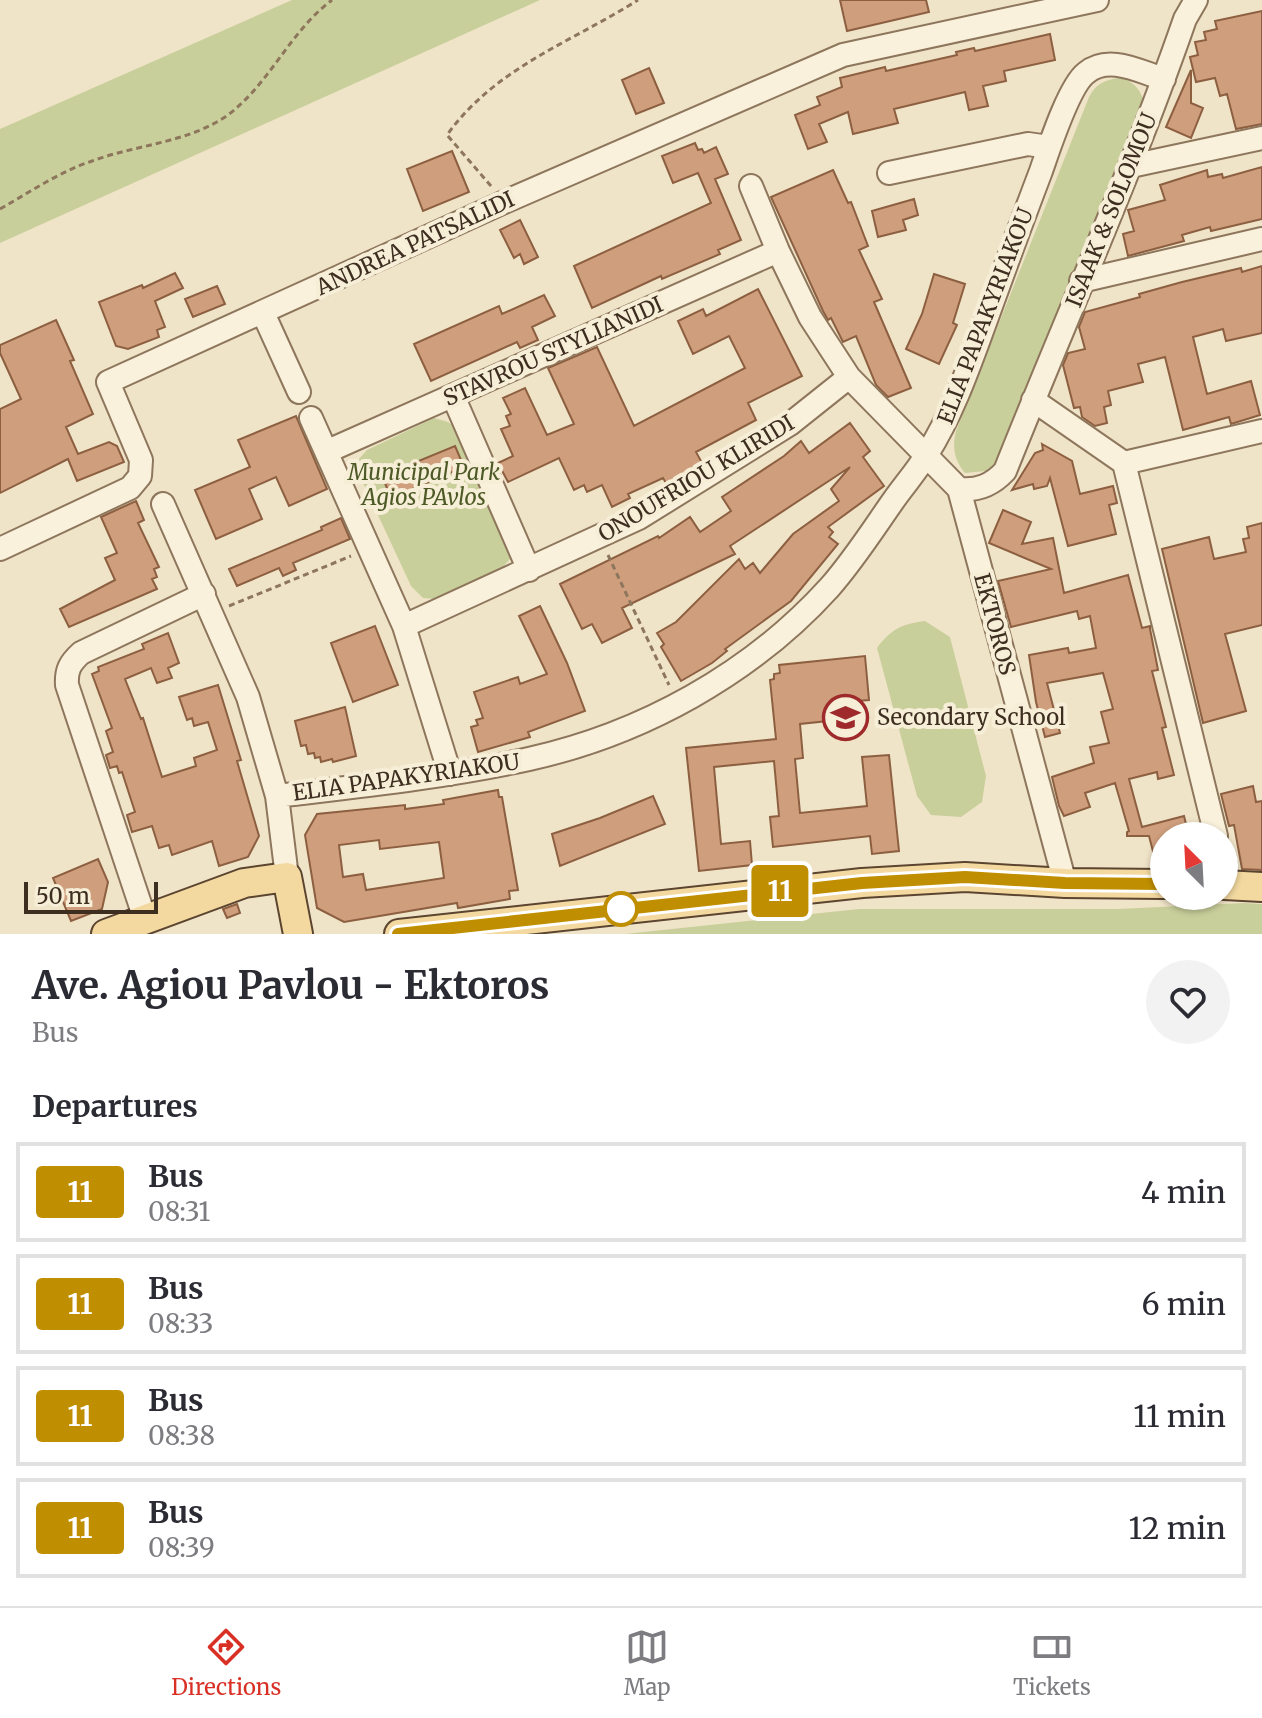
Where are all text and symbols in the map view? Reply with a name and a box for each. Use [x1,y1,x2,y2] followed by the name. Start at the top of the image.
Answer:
[1059,109,1163,311] street label: ISAAK & SOLOMOU
[310,185,519,302] street label: ANDREA PATSALIDI
[931,204,1039,428] street label: ELIA PAPAKYRIAKOU
[439,290,667,412] street label: STAVROU STYLIANIDI
[593,408,799,548] street label: ONOUFRIOU KLIRIDI
[347,458,500,511] park label: Municipal Park Agios PAvlos
[968,570,1022,678] street label: EKTOROS
[822,693,870,741] school or university icon: Secondary School
[877,703,1066,731] place label: Secondary School
[291,747,521,807] street label: ELIA PAPAKYRIAKOU
[1150,822,1238,910] north arrow
[1150,822,1238,910] map controls
[744,865,816,917] line badge: 11
[767,873,793,909] text: 11
[24,878,158,914] scale bar
[36,882,90,910] text: 50 m
[604,892,638,926] unlabelled marker
[1146,960,1230,1044] button: heart
[32,962,549,1009] text: Ave. Agiou Pavlou - Ektoros
[32,1016,78,1049] text: Bus
[32,1087,198,1125] text: Departures
[148,1157,204,1195] text: Bus
[1141,1173,1226,1211] text: 4 min
[67,1174,93,1210] text: 11
[148,1195,210,1228] text: 08:31
[148,1269,204,1307] text: Bus
[1141,1285,1226,1323] text: 6 min
[67,1286,93,1322] text: 11
[148,1307,213,1340] text: 08:33
[148,1381,204,1419] text: Bus
[1133,1397,1226,1435] text: 11 min
[67,1398,93,1434] text: 11
[148,1419,215,1452] text: 08:38
[148,1493,204,1531] text: Bus
[1129,1509,1226,1547] text: 12 min
[67,1510,93,1546] text: 11
[148,1531,215,1564] text: 08:39
[171,1625,281,1701] tab: Directions
[624,1625,671,1701] tab: Map
[1013,1625,1091,1701] tab: Tickets

